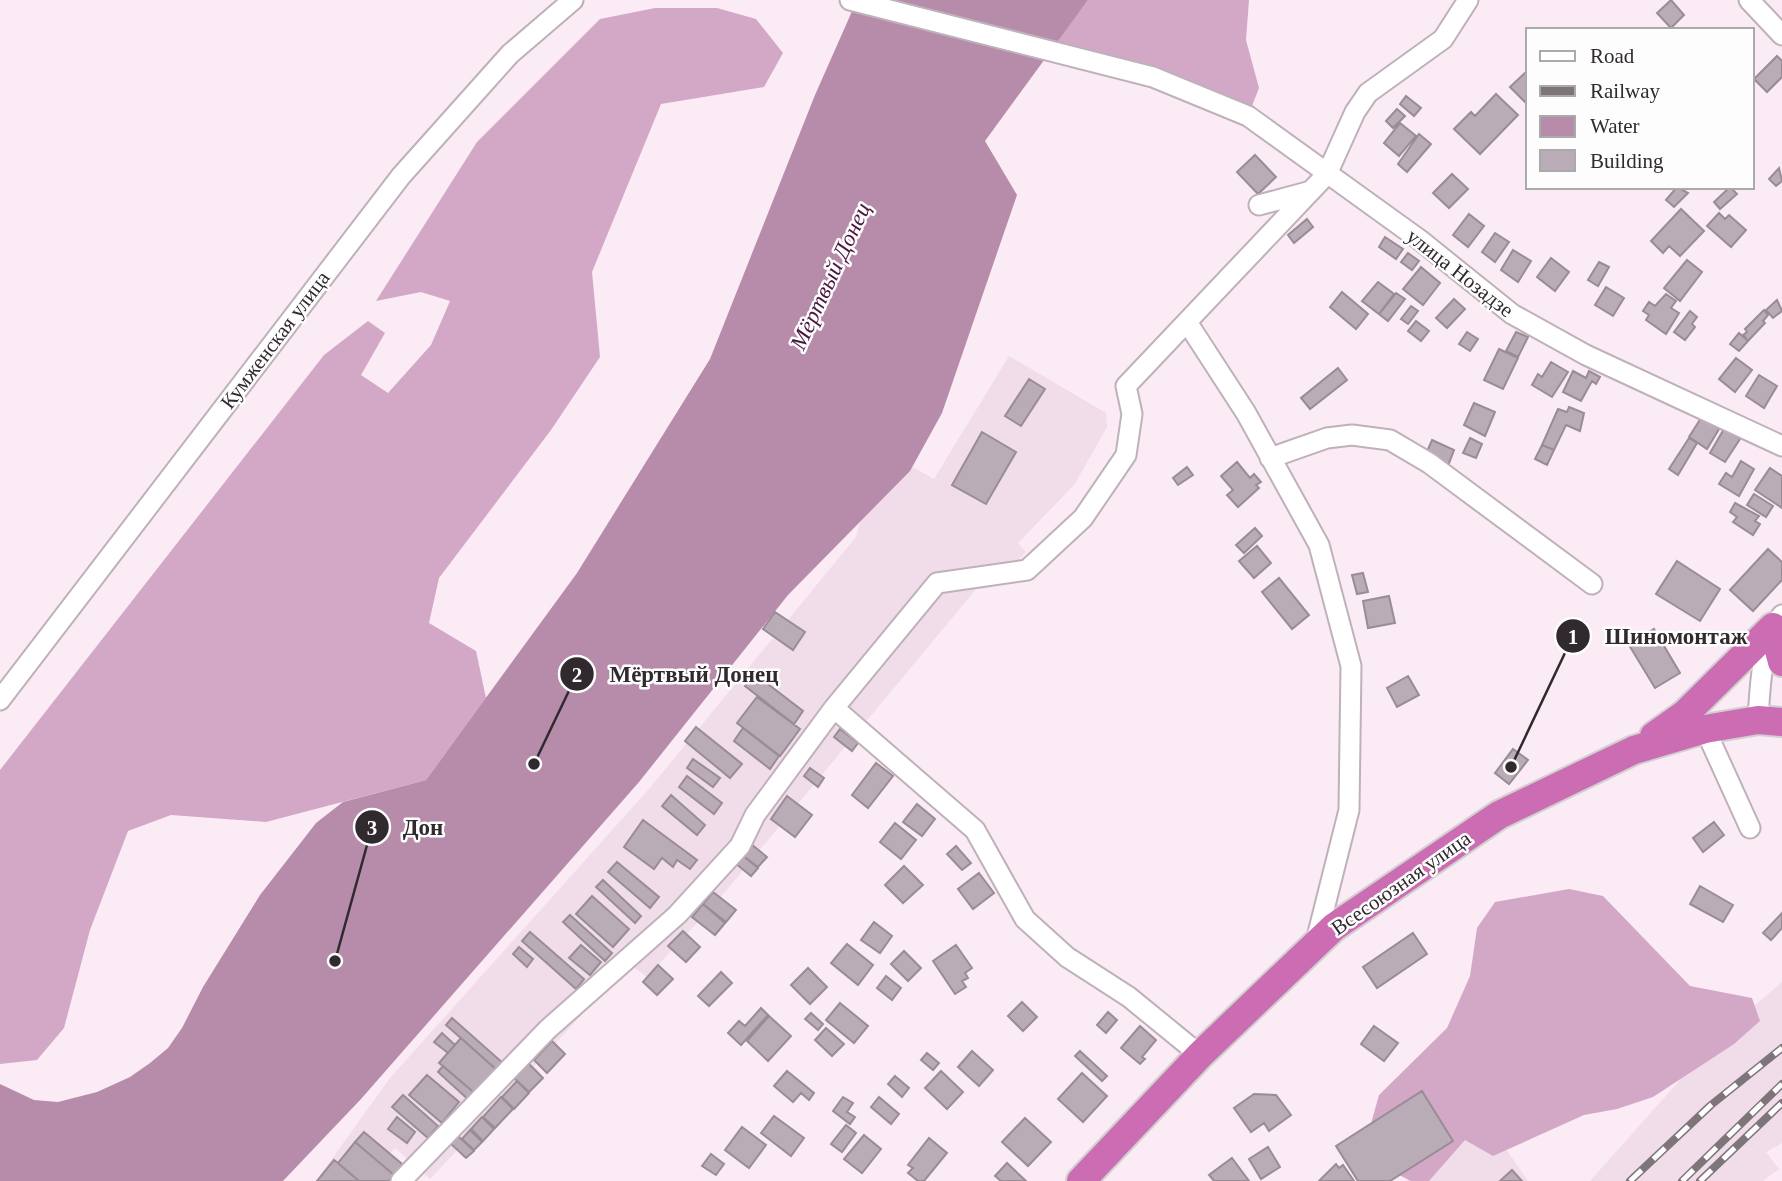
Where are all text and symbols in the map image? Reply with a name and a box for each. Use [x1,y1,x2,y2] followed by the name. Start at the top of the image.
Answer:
[1526,28,1754,189] legend
[1590,44,1635,68] text: Road
[1590,79,1660,103] text: Railway
[1590,114,1640,138] text: Water
[1590,149,1664,173] text: Building
[785,199,875,355] water label: Мёртвый Донец
[1402,224,1518,322] street label: улица Нозадзе
[215,266,335,414] street label: Кумженская улица
[1556,614,1762,658] callout: Шиномонтаж
[1605,624,1748,649] text: Шиномонтаж
[1568,625,1578,649] text: 1
[560,652,792,696] callout: Мёртвый Донец
[609,662,779,687] text: Мёртвый Донец
[572,663,582,687] text: 2
[354,805,458,849] callout: Дон
[403,815,443,840] text: Дон
[367,816,377,840] text: 3
[1327,826,1476,940] street label: Всесоюзная улица

